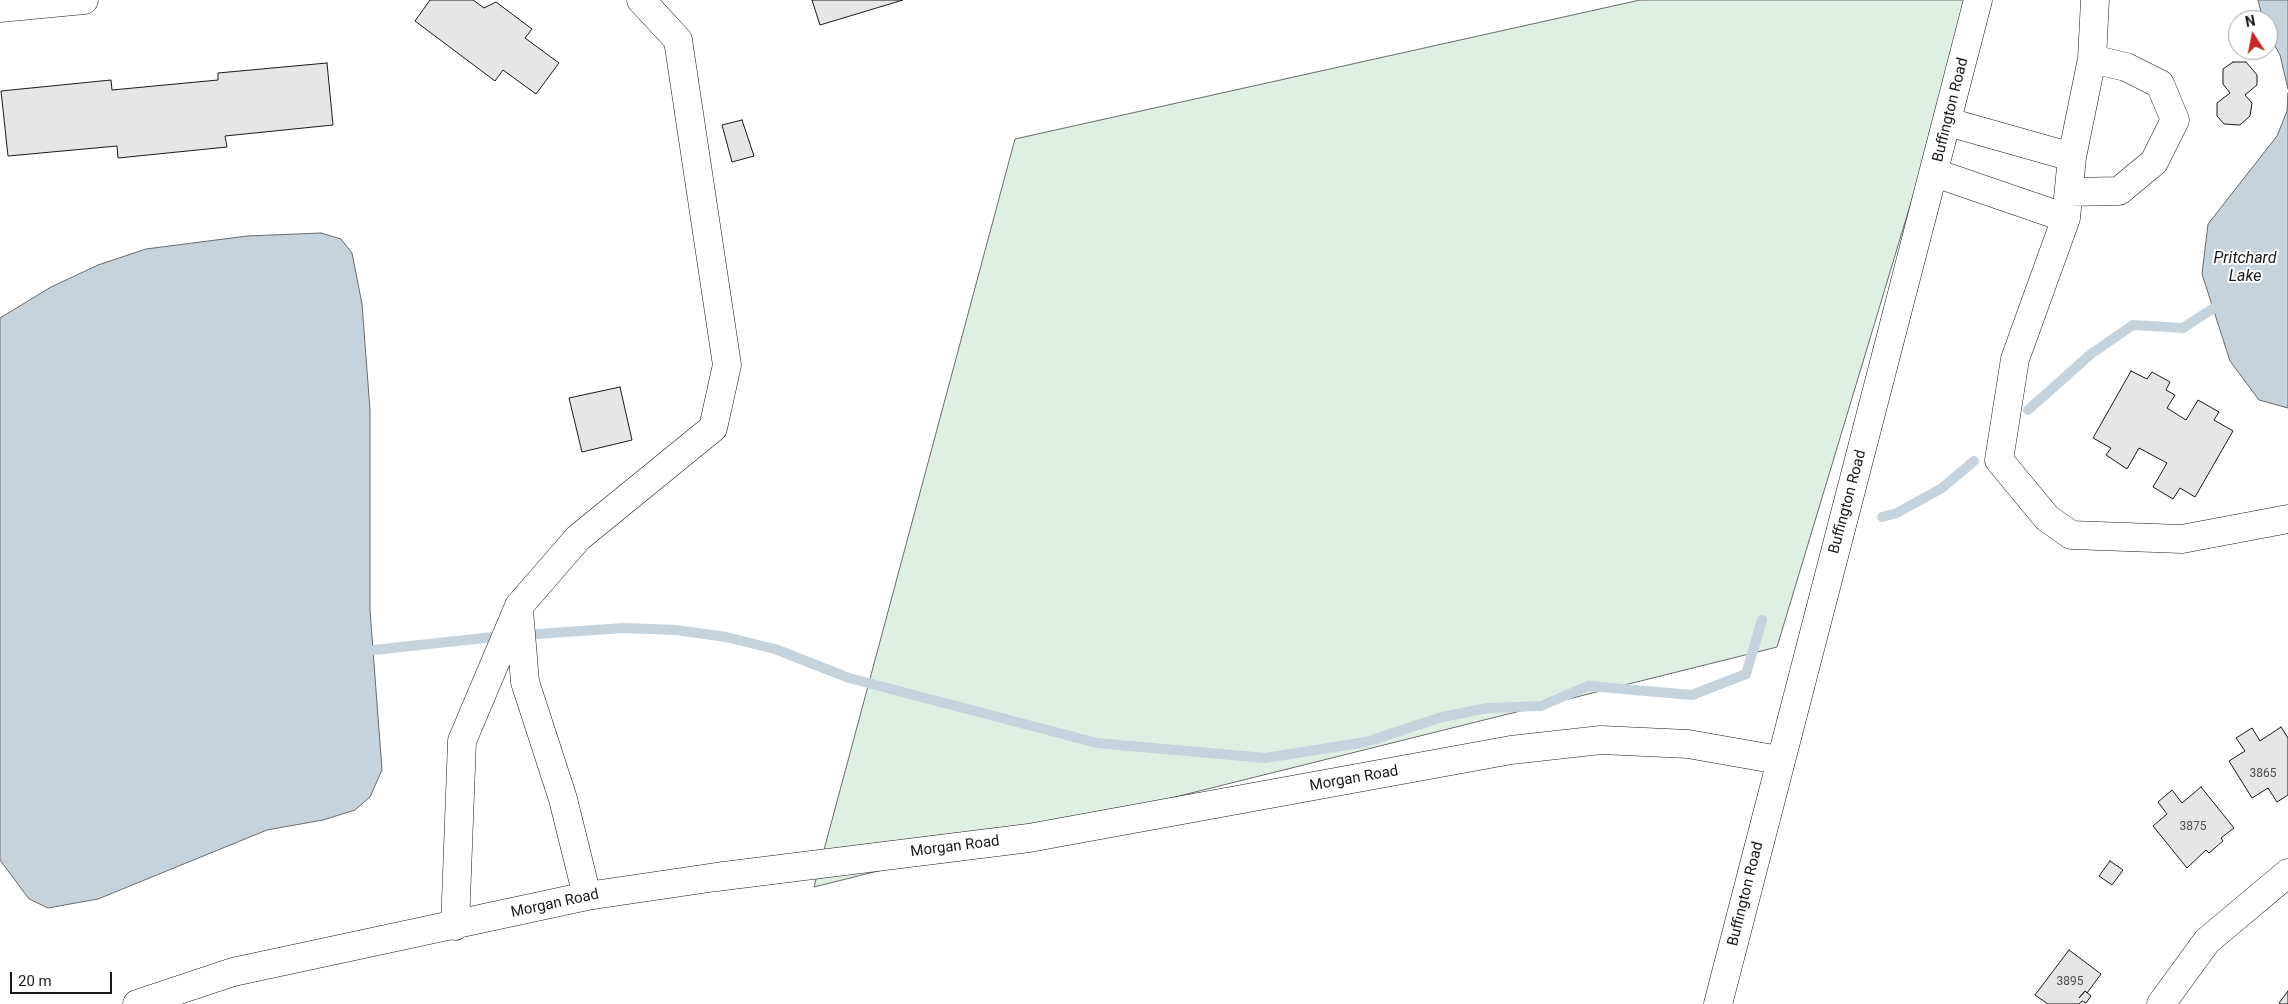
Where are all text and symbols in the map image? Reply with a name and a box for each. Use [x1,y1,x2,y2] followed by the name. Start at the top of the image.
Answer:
[2228,10,2278,60] north arrow
[2244,12,2257,30] text: N
[1929,56,1973,164] street label: Buffington Road
[2214,249,2276,287] water label: Pritchard Lake
[1825,448,1871,556] street label: Buffington Road
[1308,762,1400,796] street label: Morgan Road
[2250,767,2276,781] house number: 3865
[2180,820,2206,834] house number: 3875
[909,833,1001,861] street label: Morgan Road
[1724,840,1768,948] street label: Buffington Road
[509,886,601,922] street label: Morgan Road
[12,962,115,994] scale bar
[18,972,52,990] text: 20 m
[2057,975,2083,989] house number: 3895

